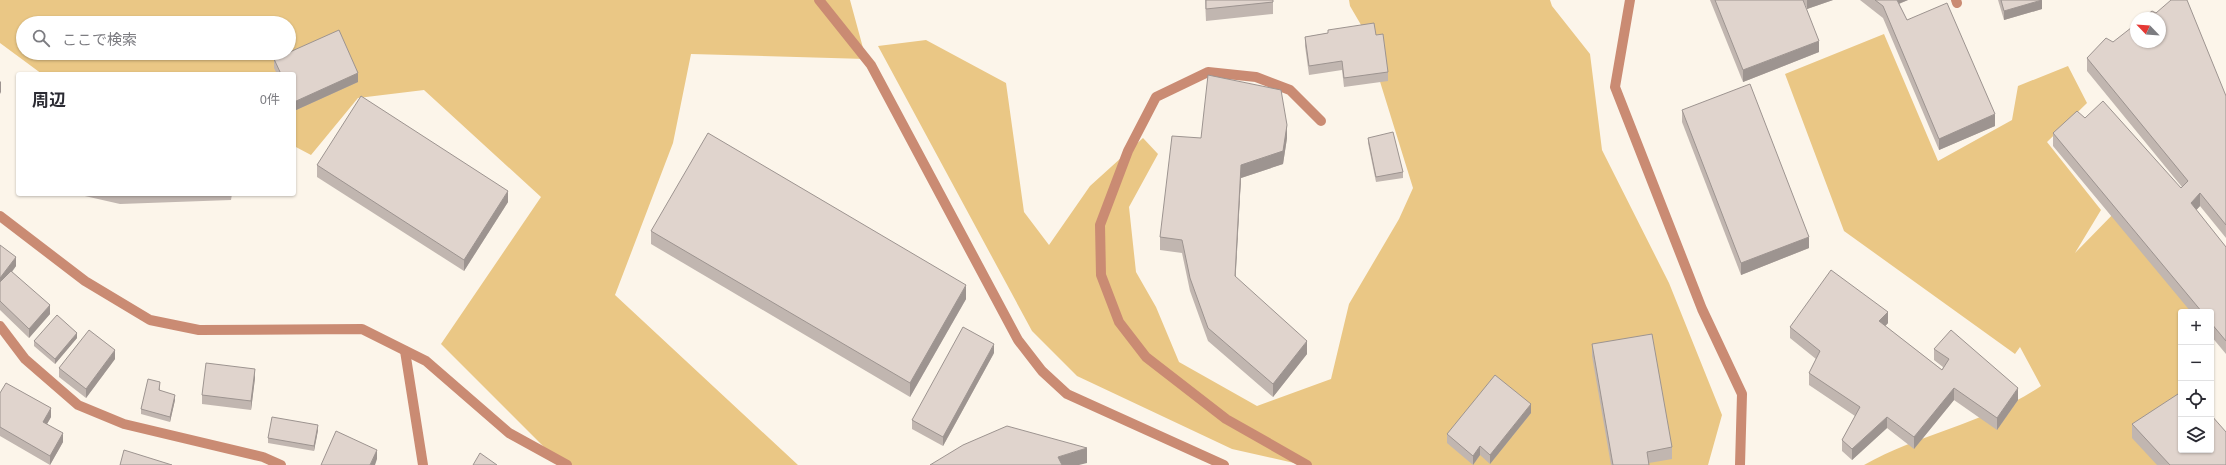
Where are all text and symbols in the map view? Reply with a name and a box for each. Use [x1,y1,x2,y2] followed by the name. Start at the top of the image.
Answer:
[2130,12,2166,48] north arrow
[16,16,296,60] search box
[30,27,52,49] icon: search
[62,28,137,49] text: ここで検索
[32,86,66,111] text: 周辺
[260,89,280,108] text: 0件
[2178,309,2214,453] map controls
[2178,309,2214,345] button: +
[2178,345,2214,381] button: −
[2178,381,2214,417] button: locate
[2178,417,2214,453] button: layers

